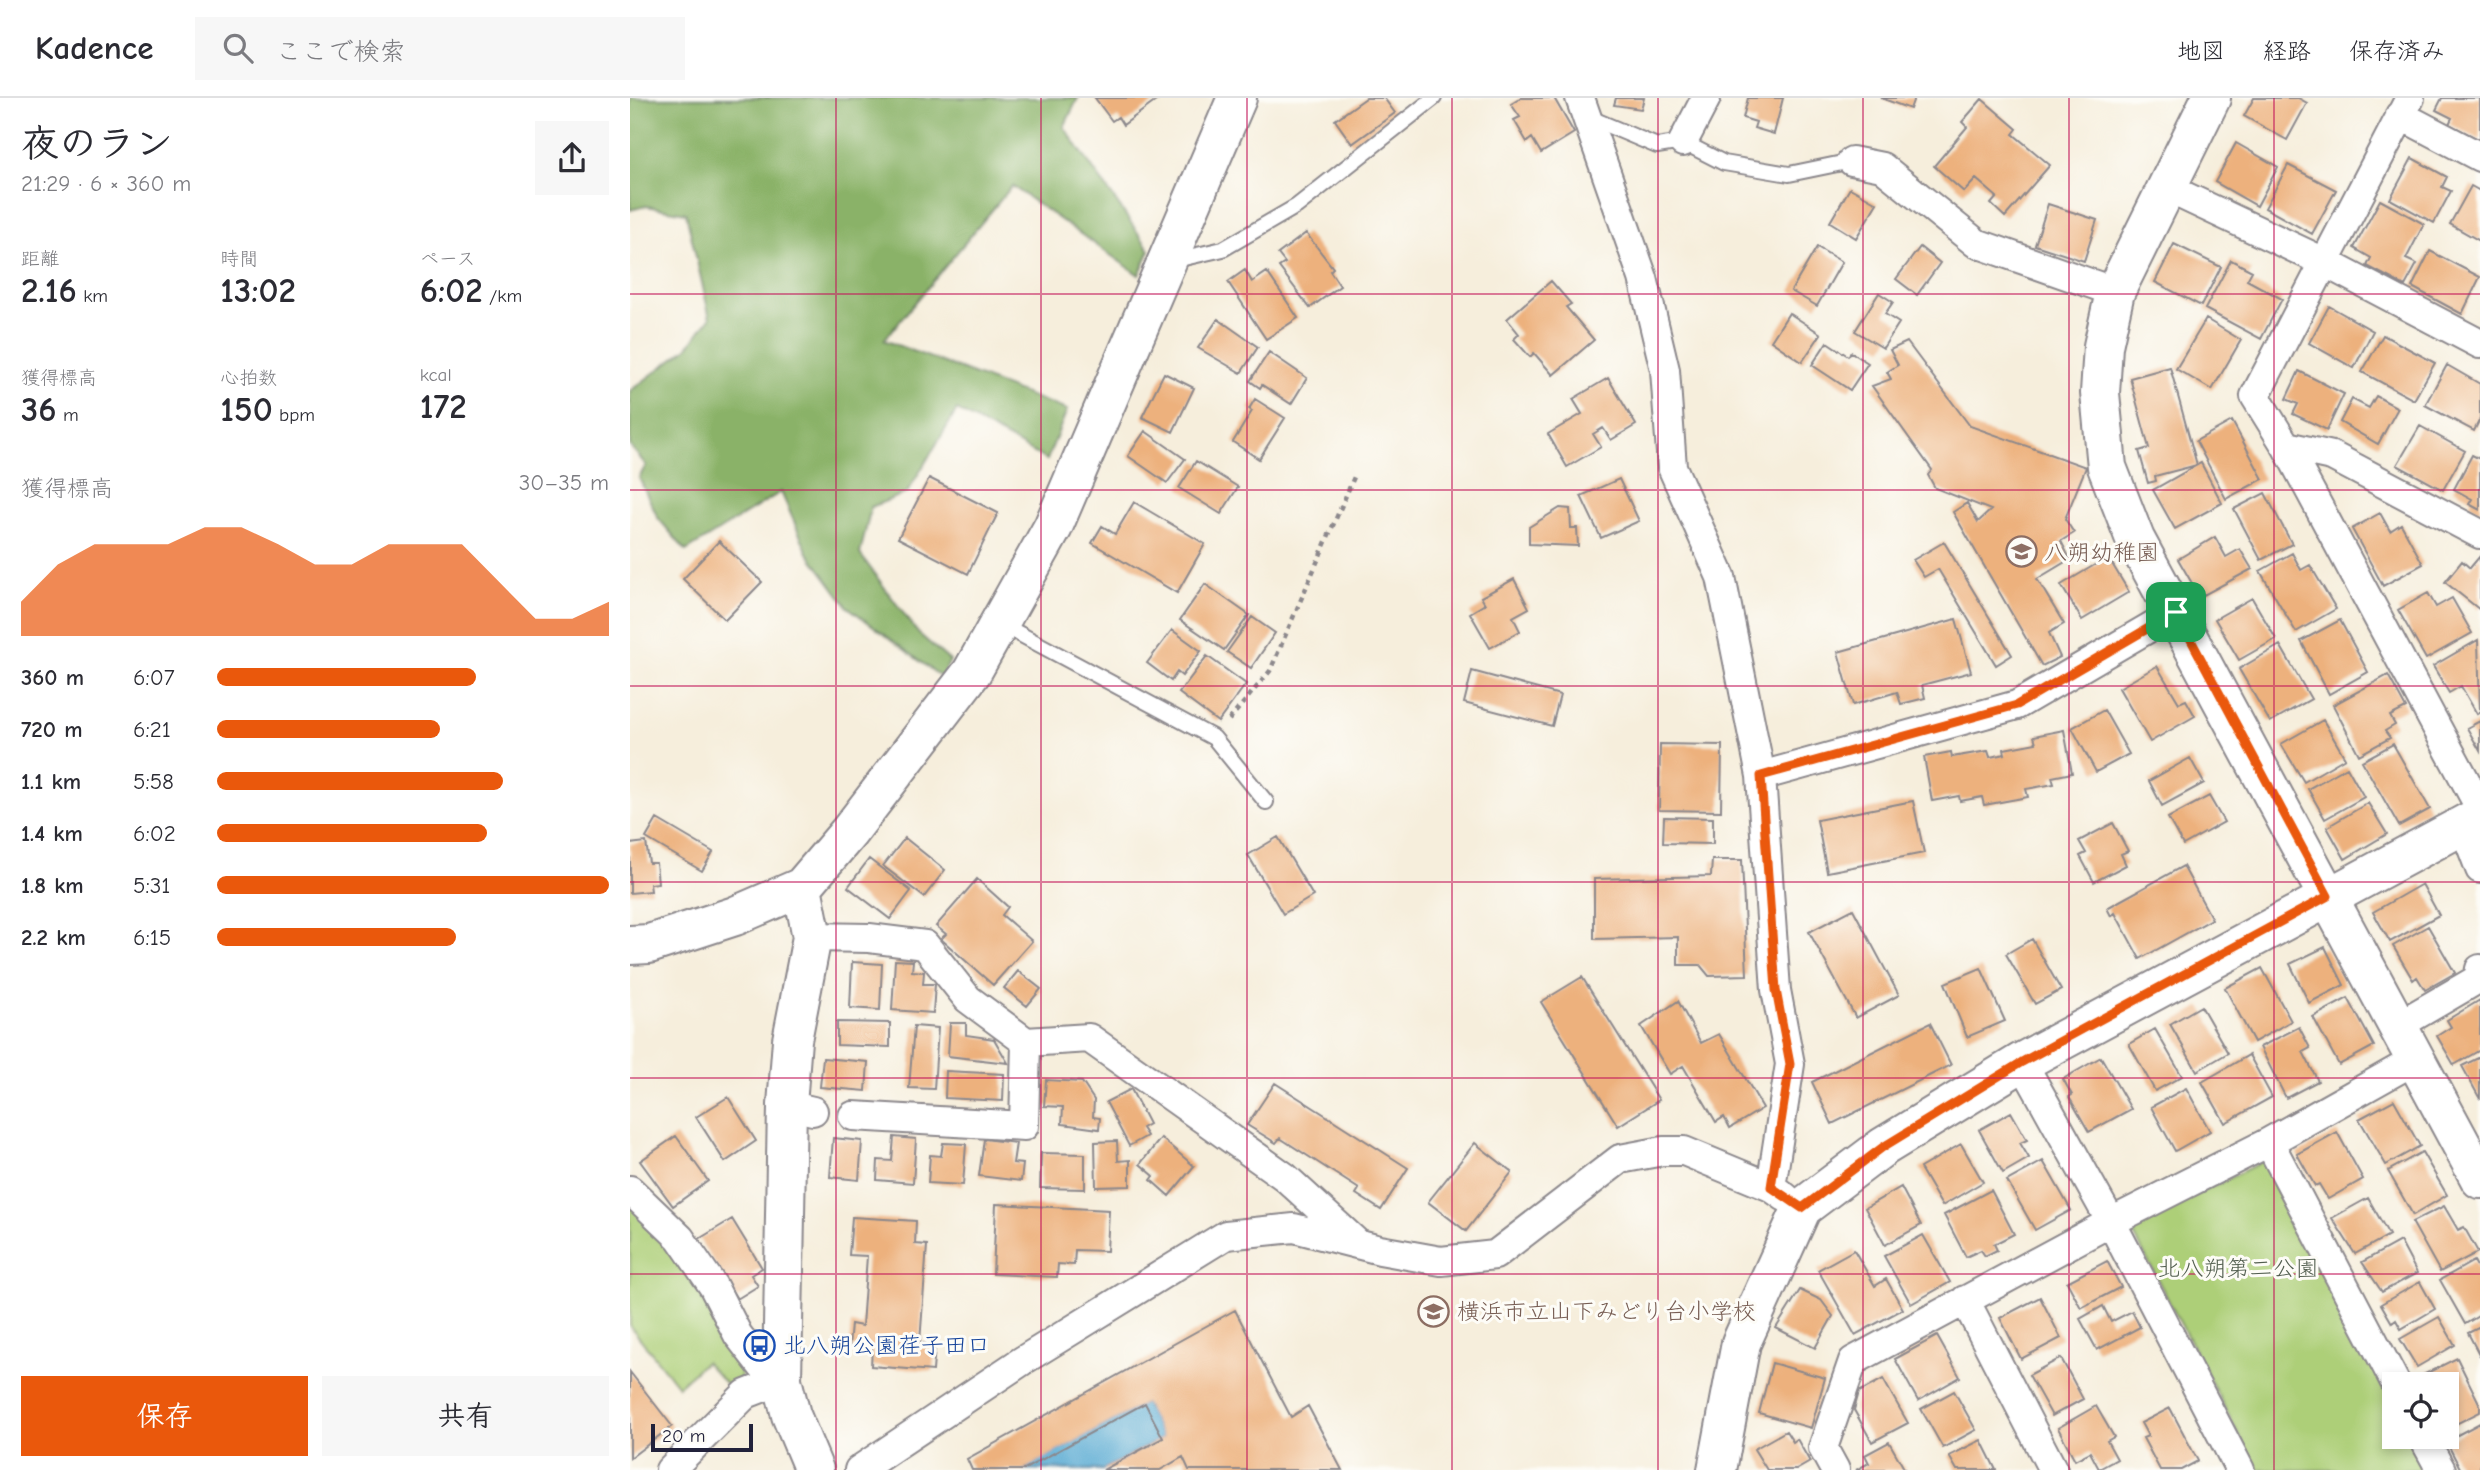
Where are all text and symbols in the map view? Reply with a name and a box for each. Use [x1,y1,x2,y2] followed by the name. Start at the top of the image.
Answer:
[195,17,685,80] search box
[35,29,153,67] text: Kadence
[219,29,257,67] icon: search
[275,37,405,67] text: ここで検索
[2177,37,2225,65] text: 地図
[2263,37,2311,65] text: 経路
[2349,37,2445,65] text: 保存済み
[535,121,609,195] button: share
[21,122,173,166] text: 夜のラン
[21,170,191,197] text: 21:29 · 6 × 360 m
[21,248,59,270] text: 距離
[220,248,258,270] text: 時間
[420,248,476,270] text: ペース
[21,270,77,311] text: 2.16
[220,270,296,311] text: 13:02
[420,270,483,311] text: 6:02
[77,285,108,307] text: km
[483,285,522,307] text: /km
[420,364,452,386] text: kcal
[21,367,97,389] text: 獲得標高
[220,367,277,389] text: 心拍数
[420,386,467,427] text: 172
[21,389,57,430] text: 36
[220,389,273,430] text: 150
[57,404,79,426] text: m
[273,404,315,426] text: bpm
[519,469,609,496] text: 30–35 m
[21,475,113,502] text: 獲得標高
[2004,535,2038,569] school or university icon: 八朔幼稚園
[2044,539,2159,566] place label: 八朔幼稚園
[2146,582,2206,642] pin
[2157,593,2195,631] icon: arrive
[21,664,84,691] text: 360 m
[133,664,175,691] text: 6:07
[21,716,82,743] text: 720 m
[133,716,171,743] text: 6:21
[21,768,81,795] text: 1.1 km
[133,768,174,795] text: 5:58
[21,820,83,847] text: 1.4 km
[133,820,176,847] text: 6:02
[21,872,84,899] text: 1.8 km
[133,872,170,899] text: 5:31
[21,924,86,951] text: 2.2 km
[133,924,171,951] text: 6:15
[2158,1255,2319,1282] park label: 北八朔第二公園
[1417,1294,1451,1328] school or university icon: 横浜市立山下みどり台小学校
[1457,1298,1756,1325] place label: 横浜市立山下みどり台小学校
[743,1328,777,1362] bus stop icon: 北八朔公園荏子田口
[783,1332,990,1359] place label: 北八朔公園荏子田口
[2382,1372,2459,1449] map controls
[2382,1372,2459,1449] button: locate
[21,1376,308,1456] button: 保存
[322,1376,609,1456] button: 共有
[651,1421,752,1453] scale bar
[662,1425,706,1447] text: 20 m

